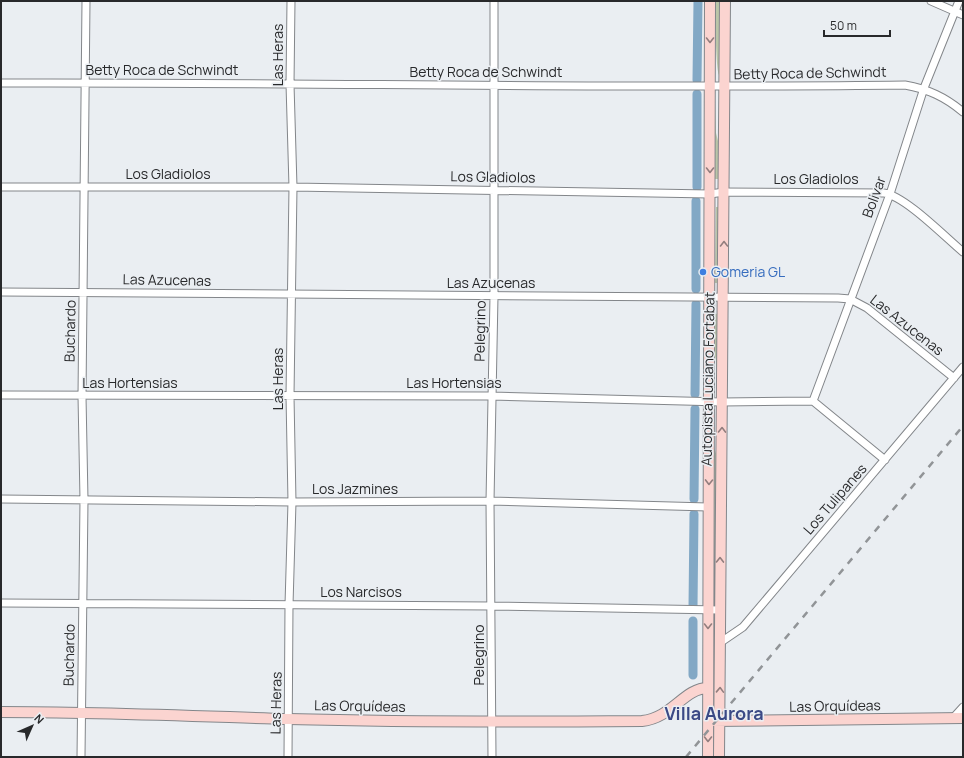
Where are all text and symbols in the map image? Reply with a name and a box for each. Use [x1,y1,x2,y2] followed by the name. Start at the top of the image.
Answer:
[824,12,890,38] scale bar
[830,17,857,34] text: 50 m
[268,24,287,86] street label: Las Heras
[706,37,714,43] one-way arrow
[86,60,239,79] street label: Betty Roca de Schwindt
[410,62,563,81] street label: Betty Roca de Schwindt
[733,62,887,83] street label: Betty Roca de Schwindt
[125,164,211,183] street label: Los Gladiolos
[450,166,536,187] street label: Los Gladiolos
[706,167,714,173] one-way arrow
[773,169,859,188] street label: Los Gladiolos
[857,173,890,220] street label: Bolivar
[720,241,728,247] one-way arrow
[711,262,785,281] place label: Gomeria GL
[698,267,708,277] marker: Gomeria GL
[123,269,211,290] street label: Las Azucenas
[447,273,535,292] street label: Las Azucenas
[867,290,948,359] street label: Las Azucenas
[696,291,719,466] street label: Autopista Luciano Fortabat
[59,300,80,362] street label: Buchardo
[469,300,490,362] street label: Pelegrino
[268,348,287,410] street label: Las Heras
[82,373,178,392] street label: Las Hortensias
[406,373,502,392] street label: Las Hortensias
[718,427,726,433] one-way arrow
[799,459,871,538] street label: Los Tulipanes
[312,479,398,498] street label: Los Jazmines
[704,479,713,485] one-way arrow
[716,557,725,563] one-way arrow
[320,582,402,601] street label: Los Narcisos
[704,623,712,629] one-way arrow
[58,624,79,686] street label: Buchardo
[469,624,488,686] street label: Pelegrino
[265,671,286,735] street label: Las Heras
[716,687,724,693] one-way arrow
[314,695,406,716] street label: Las Orquídeas
[789,695,881,716] street label: Las Orquídeas
[664,701,764,725] district label: Villa Aurora
[12,706,52,746] north arrow
[31,710,48,727] text: N
[704,736,712,742] one-way arrow

